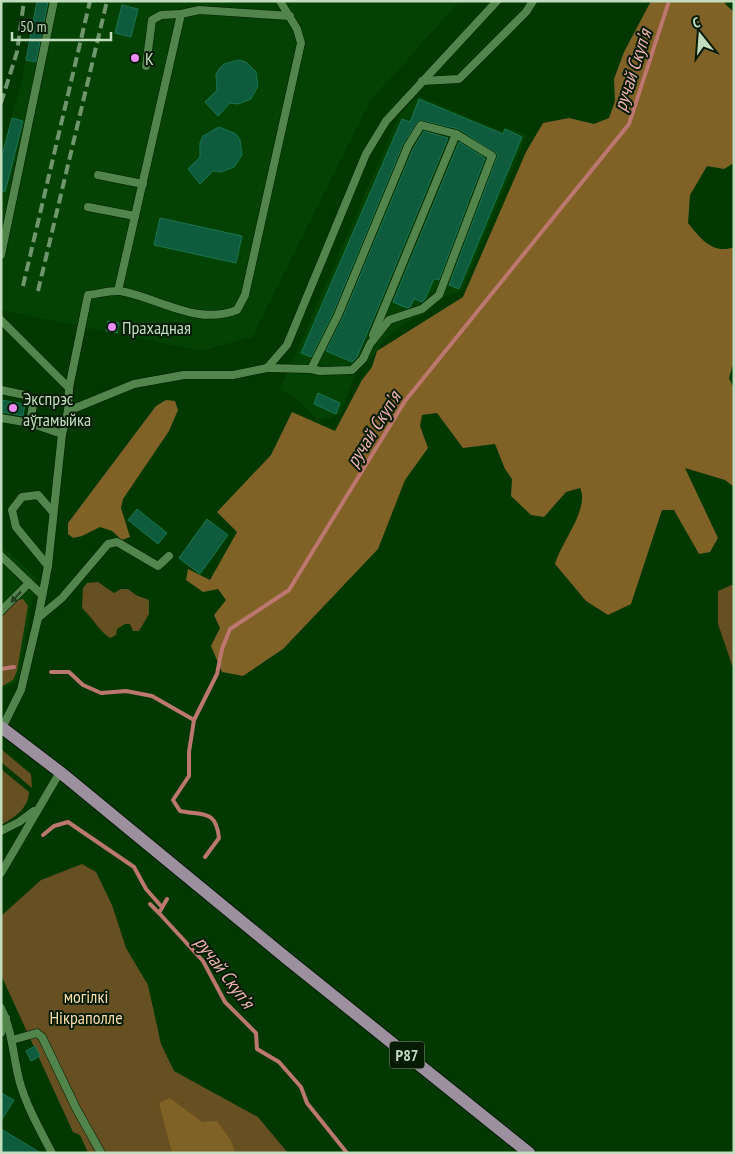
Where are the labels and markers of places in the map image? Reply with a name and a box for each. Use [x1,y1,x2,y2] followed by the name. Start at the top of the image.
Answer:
[145,47,154,70] place label: К
[129,52,141,64] marker: К
[122,316,191,339] place label: Прахадная
[106,321,118,333] marker: Прахадная
[23,387,91,431] place label: Экспрэс аўтамыйка
[7,402,19,414] marker: Экспрэс аўтамыйка

